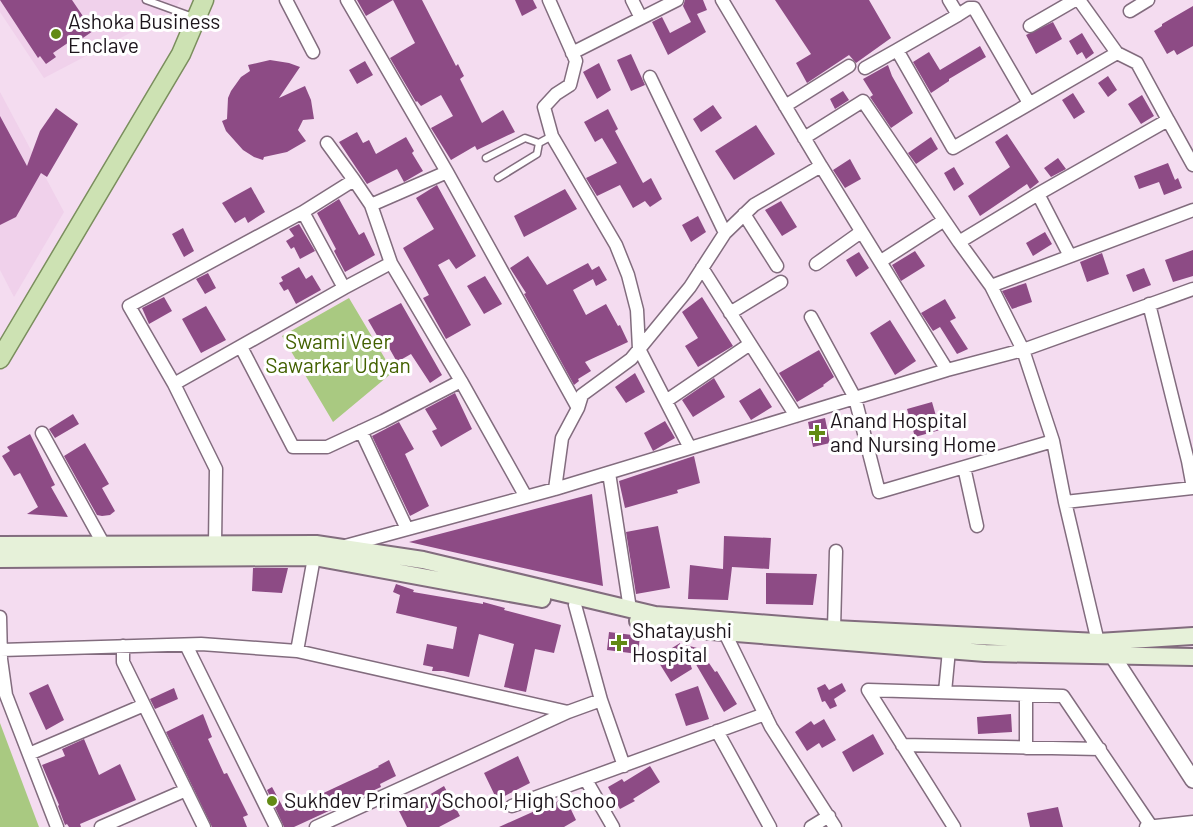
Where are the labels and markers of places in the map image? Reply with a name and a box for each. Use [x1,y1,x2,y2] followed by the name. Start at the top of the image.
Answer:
[68,8,220,57] place label: Ashoka Business Enclave
[49,27,63,41] marker: Ashoka Business Enclave
[830,407,996,456] place label: Anand Hospital and Nursing Home
[808,424,826,442] marker: Anand Hospital and Nursing Home
[632,617,732,666] place label: Shatayushi Hospital
[610,634,628,652] marker: Shatayushi Hospital
[284,787,616,812] place label: Sukhdev Primary School, High Schoo
[265,794,279,808] marker: Sukhdev Primary School, High Schoo

